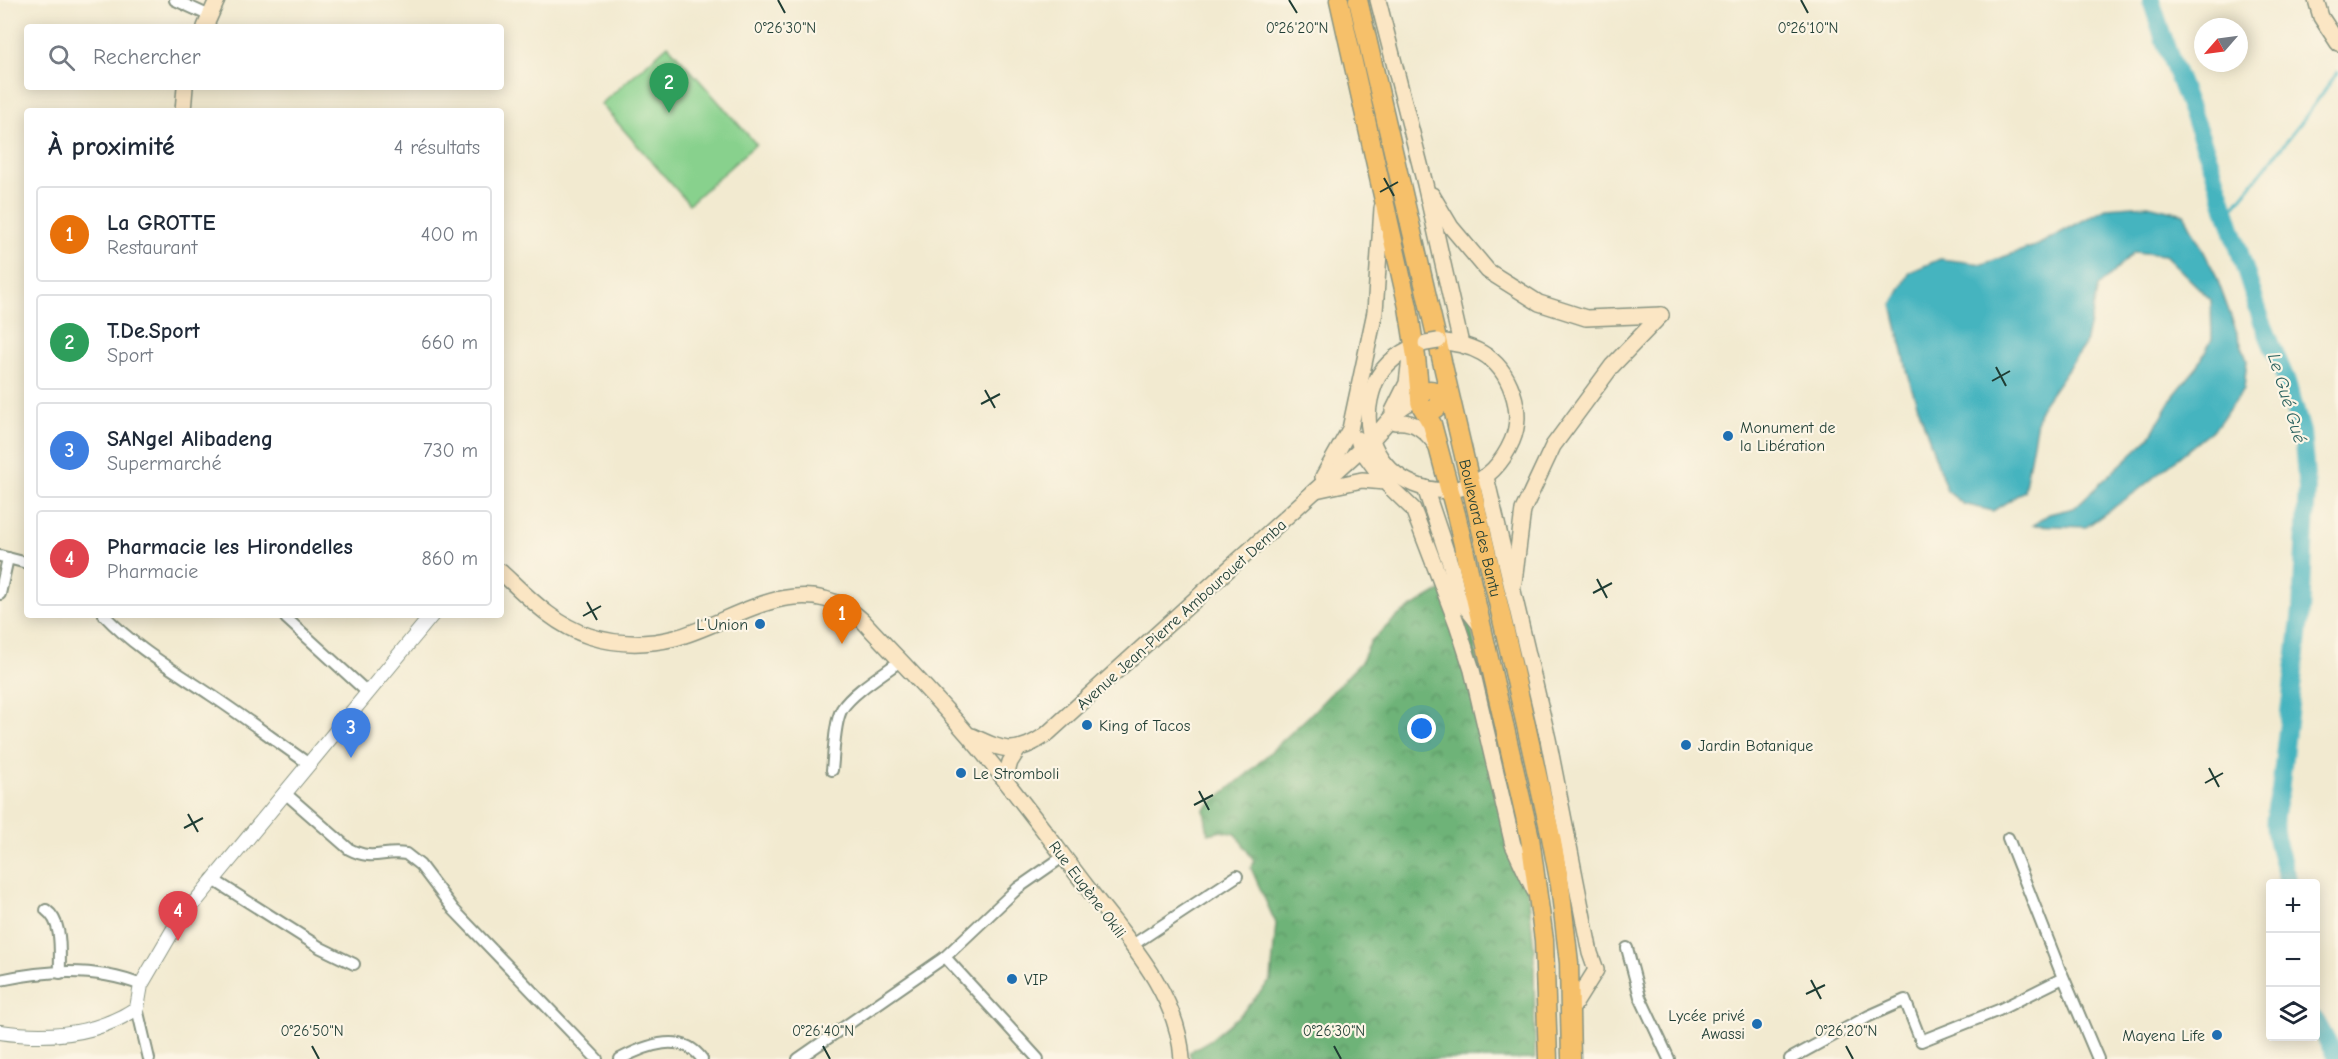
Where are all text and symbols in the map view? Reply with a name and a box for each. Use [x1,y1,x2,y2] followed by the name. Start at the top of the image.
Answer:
[2194,18,2248,72] north arrow
[754,19,816,37] text: 0°26'30"N
[1266,19,1328,37] text: 0°26'20"N
[1778,19,1838,37] text: 0°26'10"N
[24,24,504,90] search box
[45,41,78,74] icon: search
[93,44,201,70] text: Rechercher
[650,63,688,113] pin: 2
[48,132,175,162] text: À proximité
[394,136,480,159] text: 4 résultats
[107,210,216,236] text: La GROTTE
[66,223,73,246] text: 1
[421,223,478,246] text: 400 m
[107,236,197,259] text: Restaurant
[107,318,200,344] text: T.De.Sport
[65,331,74,354] text: 2
[421,331,478,354] text: 660 m
[107,344,153,367] text: Sport
[2263,351,2310,446] water label: Le Gué Gué
[1740,419,1835,455] place label: Monument de la Libération
[107,426,273,452] text: SANgel Alibadeng
[1721,429,1735,443] marker: Monument de la Libération
[65,439,74,462] text: 3
[423,439,478,462] text: 730 m
[107,452,221,475] text: Supermarché
[1455,458,1505,599] street label: Boulevard des Bantu
[1073,516,1290,714] street label: Avenue Jean-Pierre Ambourouet Demba
[107,534,353,560] text: Pharmacie les Hirondelles
[65,547,74,570] text: 4
[421,547,478,570] text: 860 m
[107,560,198,583] text: Pharmacie
[822,594,862,644] pin: 1
[696,616,748,634] place label: L’Union
[753,617,767,631] marker: L’Union
[332,708,370,758] pin: 3
[1407,714,1436,743] your location
[1099,717,1191,735] place label: King of Tacos
[1080,718,1094,732] marker: King of Tacos
[1698,737,1813,755] place label: Jardin Botanique
[1679,738,1693,752] marker: Jardin Botanique
[973,765,1059,783] place label: Le Stromboli
[954,766,968,780] marker: Le Stromboli
[1045,838,1129,942] street label: Rue Eugène Okili
[2266,879,2320,1041] map controls
[2266,879,2320,933] button: +
[158,892,198,941] pin: 4
[2266,933,2320,987] button: −
[1024,971,1048,989] place label: VIP
[1005,972,1019,986] marker: VIP
[2266,987,2320,1041] button: layers
[1668,1007,1745,1043] place label: Lycée privé Awassi
[1750,1017,1764,1031] marker: Lycée privé Awassi
[280,1022,344,1040] text: 0°26'50"N
[792,1022,854,1040] text: 0°26'40"N
[1303,1022,1365,1040] text: 0°26'30"N
[1815,1022,1877,1040] text: 0°26'20"N
[2122,1027,2205,1045] place label: Mayena Life
[2210,1028,2224,1042] marker: Mayena Life

